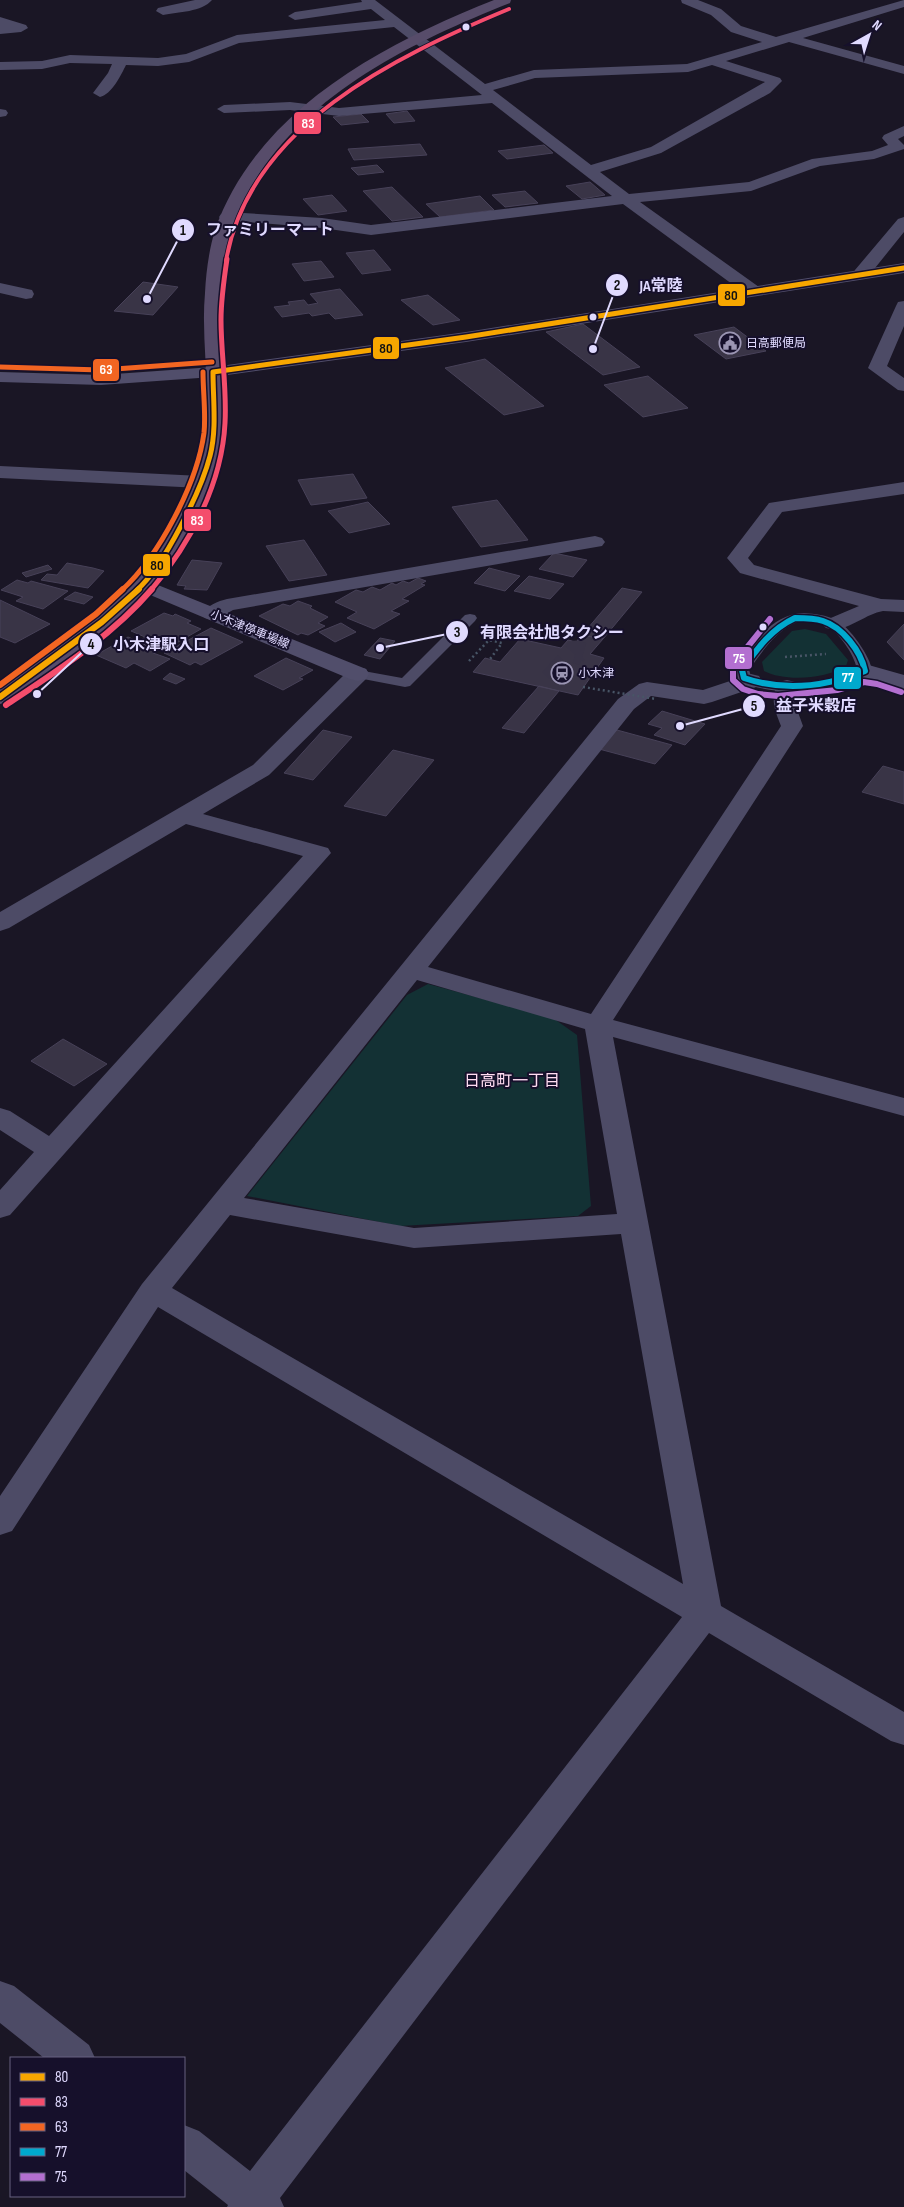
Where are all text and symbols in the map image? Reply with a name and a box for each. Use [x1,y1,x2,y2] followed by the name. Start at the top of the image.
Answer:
[844,10,894,60] north arrow
[869,16,885,34] text: N
[461,22,471,32] unlabelled marker
[293,111,322,135] line badge: 83
[302,115,314,132] text: 83
[171,214,344,245] callout: ファミリーマート
[180,221,186,240] text: 1
[206,221,334,240] text: ファミリーマート
[605,269,693,300] callout: JA常陸
[614,276,620,295] text: 2
[638,277,683,296] text: JA常陸
[717,283,746,307] line badge: 80
[724,287,738,304] text: 80
[588,312,598,322] unlabelled marker
[718,331,742,355] public building icon: 日高郵便局
[372,336,400,360] line badge: 80
[746,336,806,351] place label: 日高郵便局
[379,340,393,357] text: 80
[92,358,120,382] line badge: 63
[100,361,112,378] text: 63
[183,508,212,532] line badge: 83
[191,512,203,529] text: 83
[142,553,171,577] line badge: 80
[150,557,164,574] text: 80
[208,607,292,652] street label: 小木津停車場線
[445,617,634,648] callout: 有限会社旭タクシー
[758,622,768,632] unlabelled marker
[454,623,461,642] text: 3
[480,623,624,643] text: 有限会社旭タクシー
[78,628,219,659] callout: 小木津駅入口
[88,635,95,654] text: 4
[113,636,209,655] text: 小木津駅入口
[724,646,753,670] line badge: 75
[733,650,745,667] text: 75
[550,661,574,685] station icon: 小木津
[578,666,614,681] place label: 小木津
[833,666,862,690] line badge: 77
[842,669,855,686] text: 77
[741,690,866,721] callout: 益子米穀店
[751,697,758,716] text: 5
[776,697,856,716] text: 益子米穀店
[464,1072,560,1091] district label: 日高町一丁目
[10,2057,185,2197] legend
[55,2068,68,2087] text: 80
[55,2093,68,2112] text: 83
[55,2118,68,2137] text: 63
[55,2143,67,2162] text: 77
[55,2168,67,2187] text: 75

